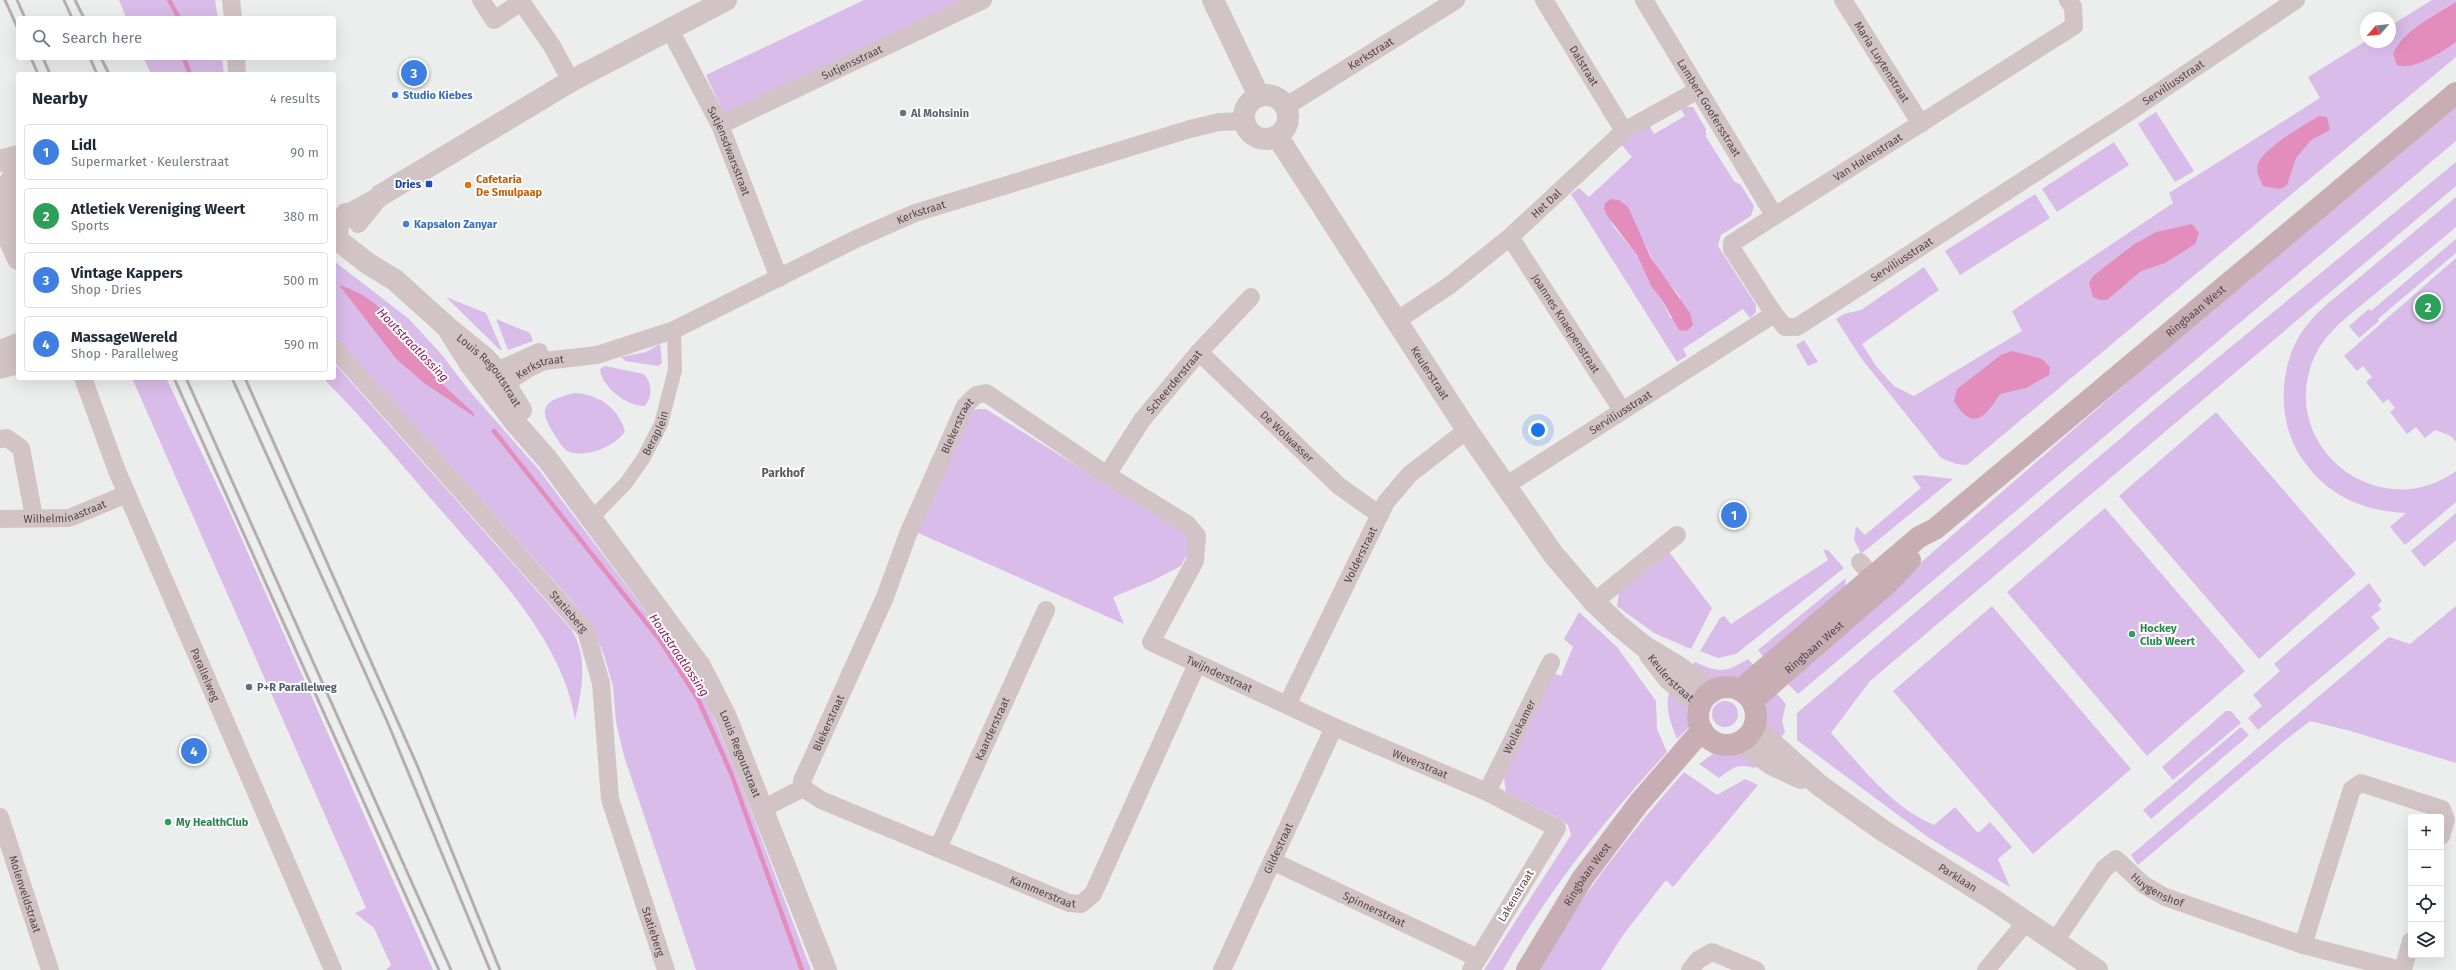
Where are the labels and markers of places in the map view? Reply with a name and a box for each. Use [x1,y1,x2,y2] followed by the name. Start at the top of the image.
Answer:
[401,58,427,88] pin: 3
[403,89,473,102] place label: Studio Kiebes
[390,90,400,100] marker: Studio Kiebes
[910,107,969,120] place label: Al Mohsinin
[898,108,908,118] marker: Al Mohsinin
[476,173,542,199] place label: Cafetaria De Smulpaap
[395,178,422,191] place label: Dries
[424,179,434,189] marker: Dries
[463,180,473,190] marker: Cafetaria De Smulpaap
[414,218,498,231] place label: Kapsalon Zanyar
[401,219,411,229] marker: Kapsalon Zanyar
[2415,292,2441,322] pin: 2
[1721,500,1747,530] pin: 1
[2140,622,2196,648] place label: Hockey Club Weert
[2127,629,2137,639] marker: Hockey Club Weert
[257,681,338,694] place label: P+R Parallelweg
[244,682,254,692] marker: P+R Parallelweg
[181,736,207,766] pin: 4
[176,816,249,829] place label: My HealthClub
[163,817,173,827] marker: My HealthClub

